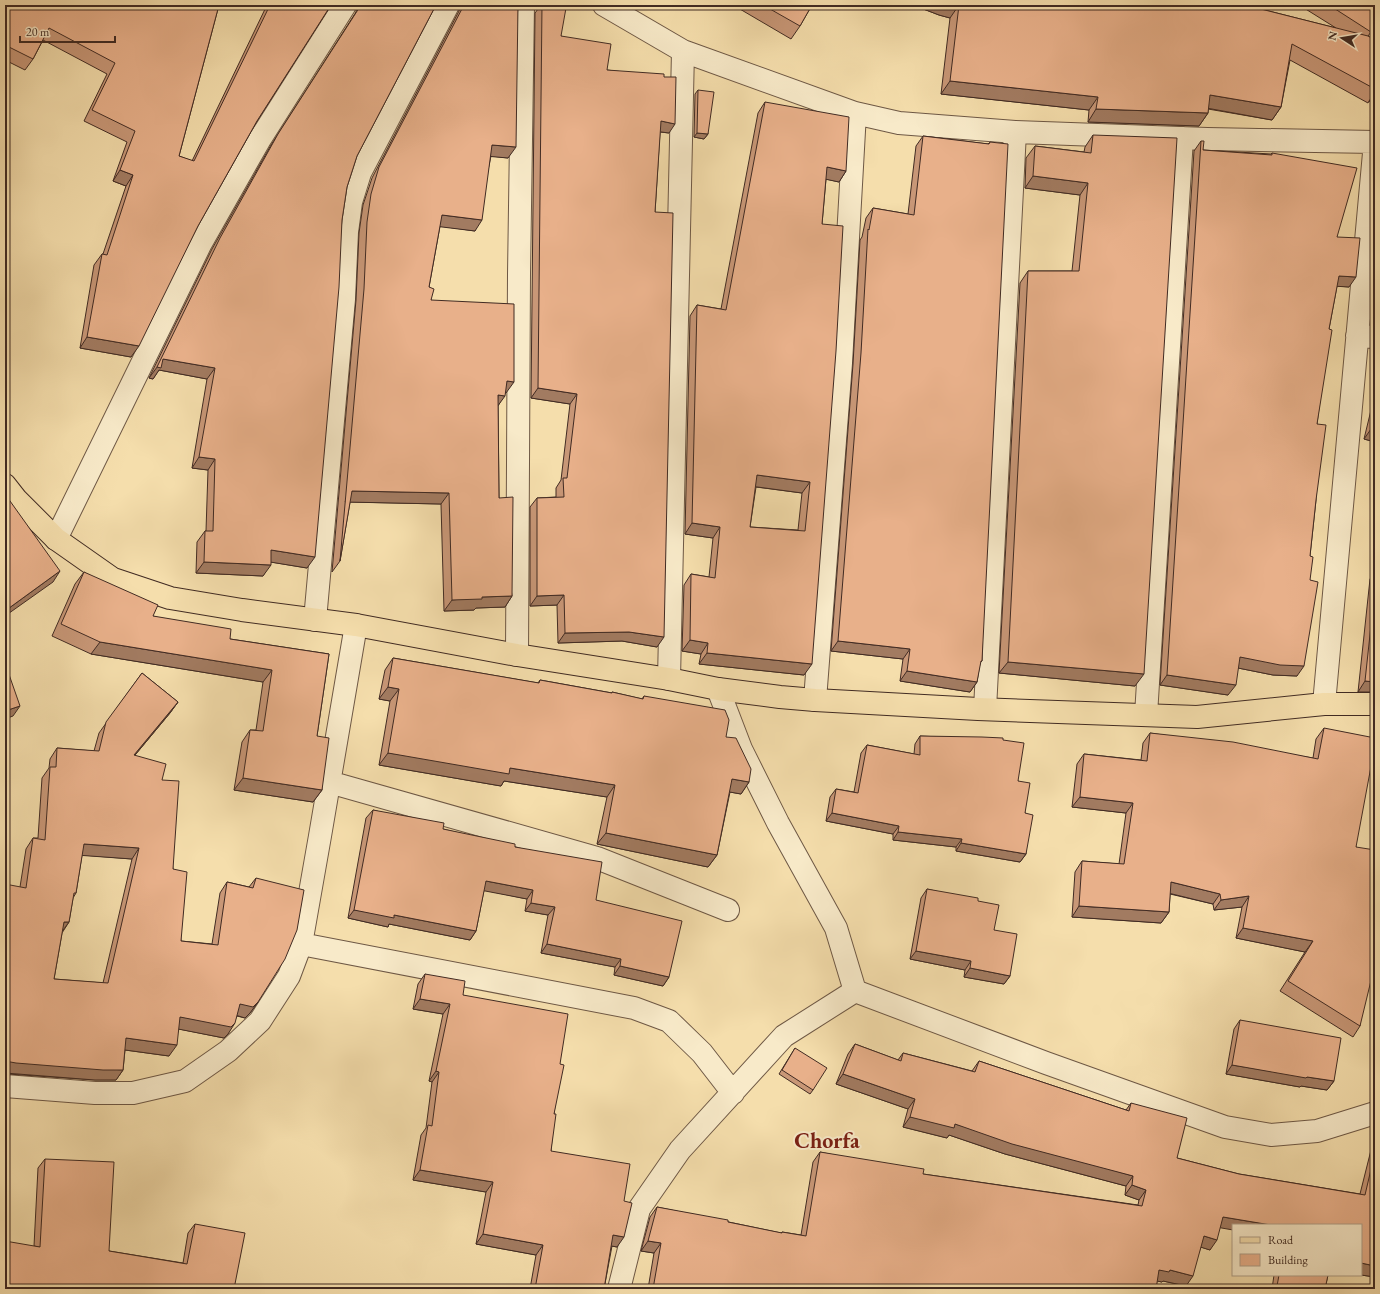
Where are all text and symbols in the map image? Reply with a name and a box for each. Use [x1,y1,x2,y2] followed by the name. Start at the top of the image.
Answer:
[20,18,115,44] scale bar
[1322,18,1362,58] north arrow
[26,24,50,40] text: 20 m
[1324,30,1340,42] text: N
[794,1126,860,1155] district label: Chorfa
[1232,1224,1362,1276] legend
[1268,1232,1294,1248] text: Road
[1268,1252,1309,1268] text: Building

